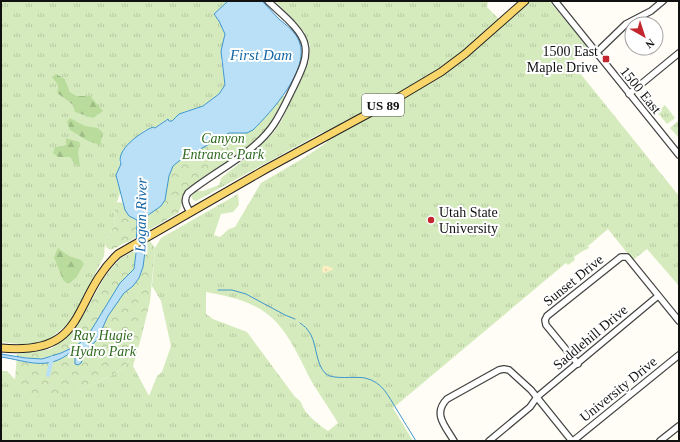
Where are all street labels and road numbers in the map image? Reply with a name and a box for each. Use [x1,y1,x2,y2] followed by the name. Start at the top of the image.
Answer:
[617,64,664,117] street label: 1500 East
[362,94,404,116] road number: US 89
[540,252,606,309] street label: Sunset Drive
[550,302,630,373] street label: Saddlehill Drive
[577,354,660,425] street label: University Drive

